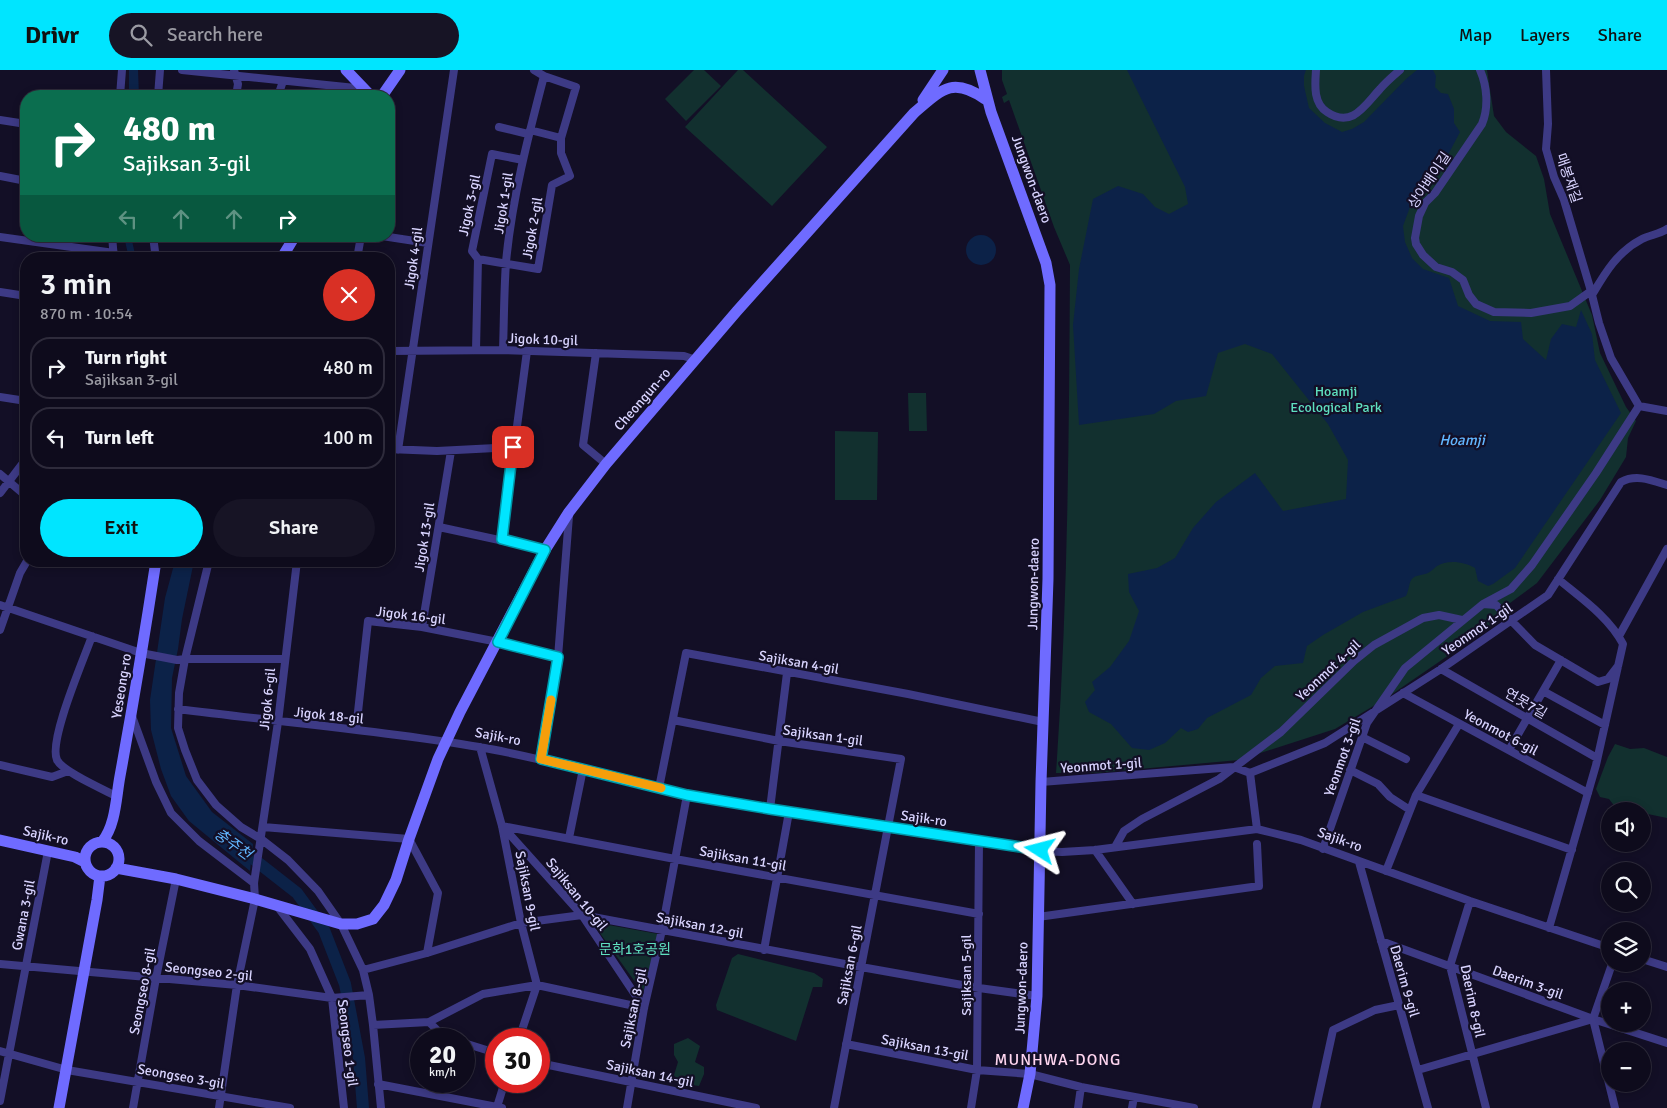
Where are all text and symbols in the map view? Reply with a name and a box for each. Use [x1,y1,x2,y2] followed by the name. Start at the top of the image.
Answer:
[109,13,459,58] search box
[25,20,79,50] text: Drivr
[127,21,155,49] icon: search
[167,23,263,47] text: Search here
[1459,24,1492,46] text: Map
[1520,24,1570,46] text: Layers
[1598,24,1642,46] text: Share
[123,107,216,150] text: 480 m
[40,110,105,175] icon: right
[1008,133,1055,225] street label: Jungwon-daero
[1404,149,1454,212] street label: 상아배이길
[123,150,251,177] text: Sajiksan 3-gil
[1552,151,1585,205] street label: 매봉재길
[490,171,517,235] street label: Jigok 1-gil
[455,173,484,237] street label: Jigok 3-gil
[519,196,546,260] street label: Jigok 2-gil
[114,205,142,233] icon: left
[167,205,195,233] icon: ahead
[220,205,248,233] icon: ahead
[273,205,301,233] icon: right
[401,226,426,290] street label: Jigok 4-gil
[40,266,112,303] text: 3 min
[323,269,375,321] button: close
[40,304,133,324] text: 870 m · 10:54
[508,330,578,349] street label: Jigok 10-gil
[85,346,167,370] text: Turn right
[42,354,70,382] icon: right
[323,356,373,380] text: 480 m
[610,364,674,434] street label: Cheongun-ro
[85,370,178,390] text: Sajiksan 3-gil
[1290,383,1382,416] park label: Hoamji Ecological Park
[42,424,70,452] icon: left
[85,426,154,450] text: Turn left
[323,426,373,450] text: 100 m
[492,426,534,468] pin
[1439,431,1487,449] water label: Hoamji
[499,433,527,461] icon: arrive
[40,499,203,557] button: Exit
[213,499,375,557] button: Share
[411,501,438,573] street label: Jigok 13-gil
[1024,538,1043,630] street label: Jungwon-daero
[1439,600,1516,659] street label: Yeonmot 1-gil
[375,603,447,628] street label: Jigok 16-gil
[1293,636,1364,705] street label: Yeonmot 4-gil
[757,647,840,678] street label: Sajiksan 4-gil
[108,652,135,720] street label: Yeseong-ro
[256,667,279,731] street label: Jigok 6-gil
[1501,685,1550,722] street label: 연못7길
[293,703,365,728] street label: Jigok 18-gil
[1461,706,1541,759] street label: Yeonmot 6-gil
[1320,716,1365,799] street label: Yeonmot 3-gil
[782,721,864,750] street label: Sajiksan 1-gil
[474,724,522,749] street label: Sajik-ro
[1060,754,1142,777] street label: Yeonmot 1-gil
[1601,802,1651,1092] map controls
[1601,802,1651,852] button: sound
[900,807,948,830] street label: Sajik-ro
[21,822,70,849] street label: Sajik-ro
[1013,823,1065,875] position arrow
[1315,824,1365,855] street label: Sajik-ro
[211,825,257,865] water label: 충주천
[698,842,788,875] street label: Sajiksan 11-gil
[511,850,544,933] street label: Sajiksan 9-gil
[542,854,611,934] street label: Sajiksan 10-gil
[1601,862,1651,912] button: search
[8,878,39,952] street label: Gwana 3-gil
[655,909,745,942] street label: Sajiksan 12-gil
[1601,922,1651,972] button: layers
[833,924,866,1007] street label: Sajiksan 6-gil
[958,934,975,1016] street label: Sajiksan 5-gil
[599,941,671,958] park label: 문화1호공원
[1011,942,1032,1034] street label: Jungwon-daero
[1386,943,1423,1019] street label: Daerim 9-gil
[126,946,159,1036] street label: Seongseo 8-gil
[164,958,254,985] street label: Seongseo 2-gil
[1490,962,1566,1003] street label: Daerim 3-gil
[1456,963,1489,1039] street label: Daerim 8-gil
[617,967,650,1050] street label: Sajiksan 8-gil
[1601,982,1651,1032] button: +
[334,998,361,1088] street label: Seongseo 1-gil
[485,1028,550,1093] speed limit sign: 30
[880,1031,970,1064] street label: Sajiksan 13-gil
[429,1039,456,1070] text: 20
[1601,1042,1651,1092] button: −
[995,1050,1121,1070] district label: MUNHWA-DONG
[605,1056,695,1091] street label: Sajiksan 14-gil
[136,1060,226,1093] street label: Seongseo 3-gil
[429,1065,456,1080] text: km/h

